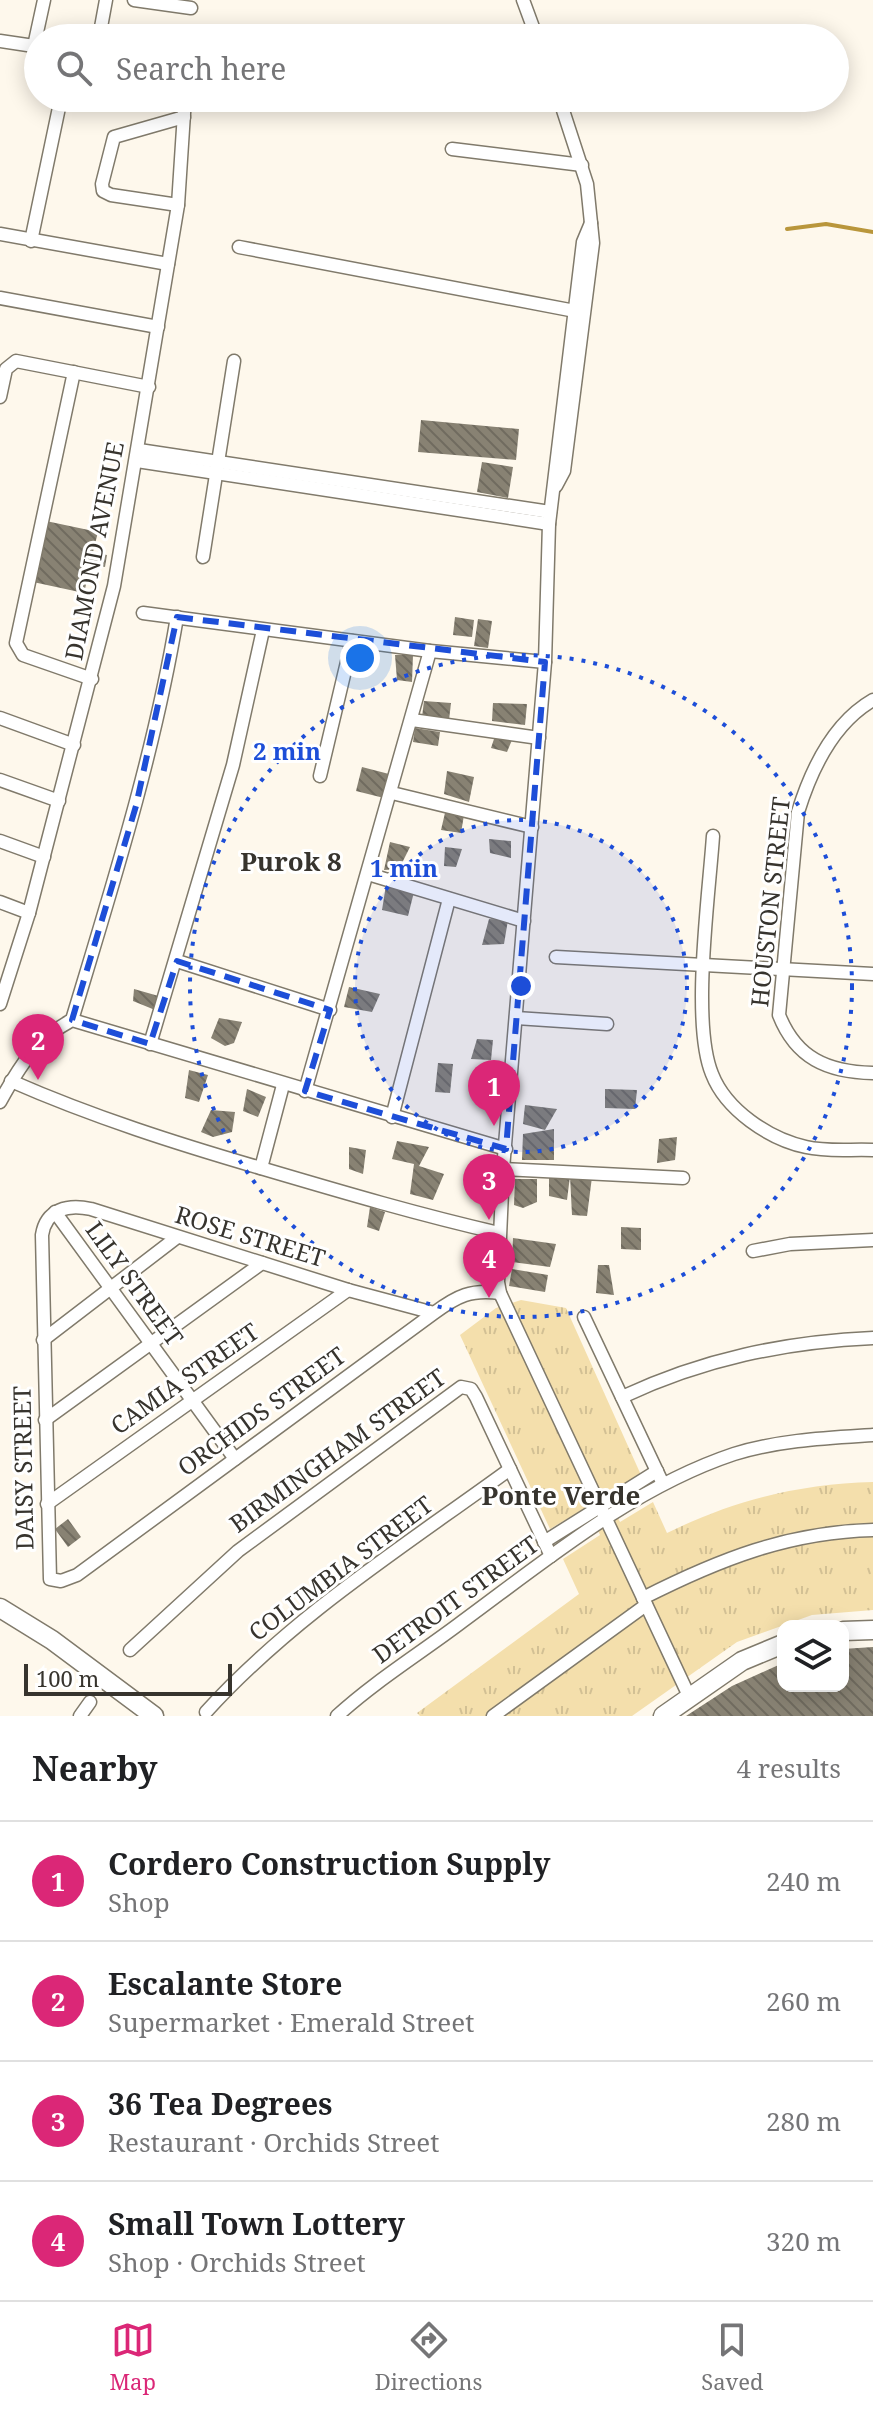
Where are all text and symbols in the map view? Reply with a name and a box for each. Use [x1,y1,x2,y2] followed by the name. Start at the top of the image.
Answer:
[24,24,849,112] search box
[52,46,96,90] icon: search
[116,48,286,89] text: Search here
[56,439,131,663] street label: DIAMOND AVENUE
[340,638,380,678] your location
[253,734,321,767] text: 2 min
[742,795,797,1008] street label: HOUSTON STREET
[240,843,342,879] district label: Purok 8
[370,851,438,884] text: 1 min
[507,972,535,1000] centre of rings
[12,1014,64,1080] pin: 2
[468,1060,520,1126] pin: 1
[463,1154,515,1220] pin: 3
[172,1197,330,1274] street label: ROSE STREET
[79,1214,192,1352] street label: LILY STREET
[463,1232,515,1298] pin: 4
[103,1314,265,1441] street label: CAMIA STREET
[170,1338,352,1483] street label: ORCHIDS STREET
[223,1360,452,1539] street label: BIRMINGHAM STREET
[5,1385,40,1550] street label: DAISY STREET
[482,1477,640,1513] district label: Ponte Verde
[241,1487,439,1648] street label: COLUMBIA STREET
[365,1527,545,1670] street label: DETROIT STREET
[777,1620,849,1692] map controls
[777,1620,849,1692] button: layers
[24,1660,232,1696] scale bar
[36,1663,99,1693] text: 100 m
[32,1745,158,1791] text: Nearby
[736,1750,841,1786] text: 4 results
[108,1843,550,1884] text: Cordero Construction Supply
[51,1863,65,1899] text: 1
[766,1863,841,1899] text: 240 m
[108,1884,170,1920] text: Shop
[108,1963,342,2004] text: Escalante Store
[51,1983,65,2019] text: 2
[766,1983,841,2019] text: 260 m
[108,2004,474,2040] text: Supermarket · Emerald Street
[108,2083,333,2124] text: 36 Tea Degrees
[51,2103,65,2139] text: 3
[766,2103,841,2139] text: 280 m
[108,2124,439,2160] text: Restaurant · Orchids Street
[108,2203,405,2244] text: Small Town Lottery
[51,2223,65,2259] text: 4
[766,2223,841,2259] text: 320 m
[108,2244,366,2280] text: Shop · Orchids Street
[109,2318,156,2396] tab: Map
[375,2318,482,2396] tab: Directions
[701,2318,764,2396] tab: Saved

